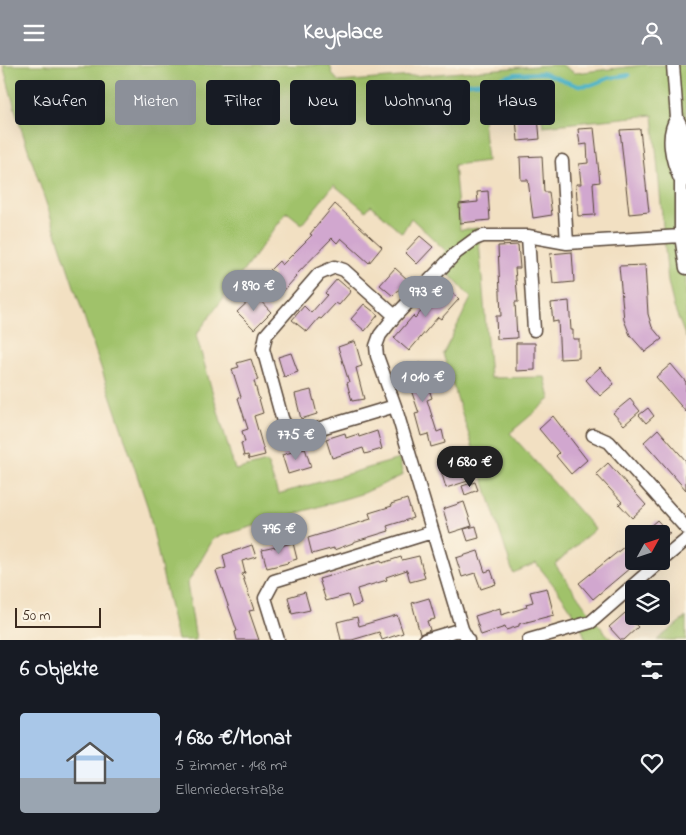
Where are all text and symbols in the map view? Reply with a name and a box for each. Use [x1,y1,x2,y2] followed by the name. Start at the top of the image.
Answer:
[303,17,383,49] text: Keyplace
[20,19,48,47] icon: menu
[638,19,666,47] icon: person
[15,80,105,125] chip: Kaufen
[115,80,196,125] chip: Mieten
[206,80,280,125] chip: Filter
[290,80,356,125] chip: Neu
[366,80,470,125] chip: Wohnung
[480,80,555,125] chip: Haus
[208,269,300,312] pin: 1 890 €
[233,274,275,298] text: 1 890 €
[391,275,461,318] pin: 973 €
[409,280,443,304] text: 973 €
[377,361,469,403] pin: 1 010 €
[401,365,445,389] text: 1 010 €
[261,419,331,461] pin: 775 €
[277,423,315,447] text: 775 €
[424,445,516,488] pin: 1 680 €
[448,450,492,474] text: 1 680 €
[244,513,314,555] pin: 796 €
[262,517,296,541] text: 796 €
[625,525,670,570] north arrow
[625,525,670,625] map controls
[625,580,670,625] button: layers
[15,605,101,628] scale bar
[22,606,50,627] text: 50 m
[20,655,98,685] text: 6 Objekte
[638,656,666,684] icon: filters
[175,724,292,754] text: 1 680 €/Monat
[60,733,120,793] icon: home
[638,749,666,777] icon: heart
[175,754,287,778] text: 5 Zimmer · 148 m²
[175,778,284,802] text: Ellenriederstraße

